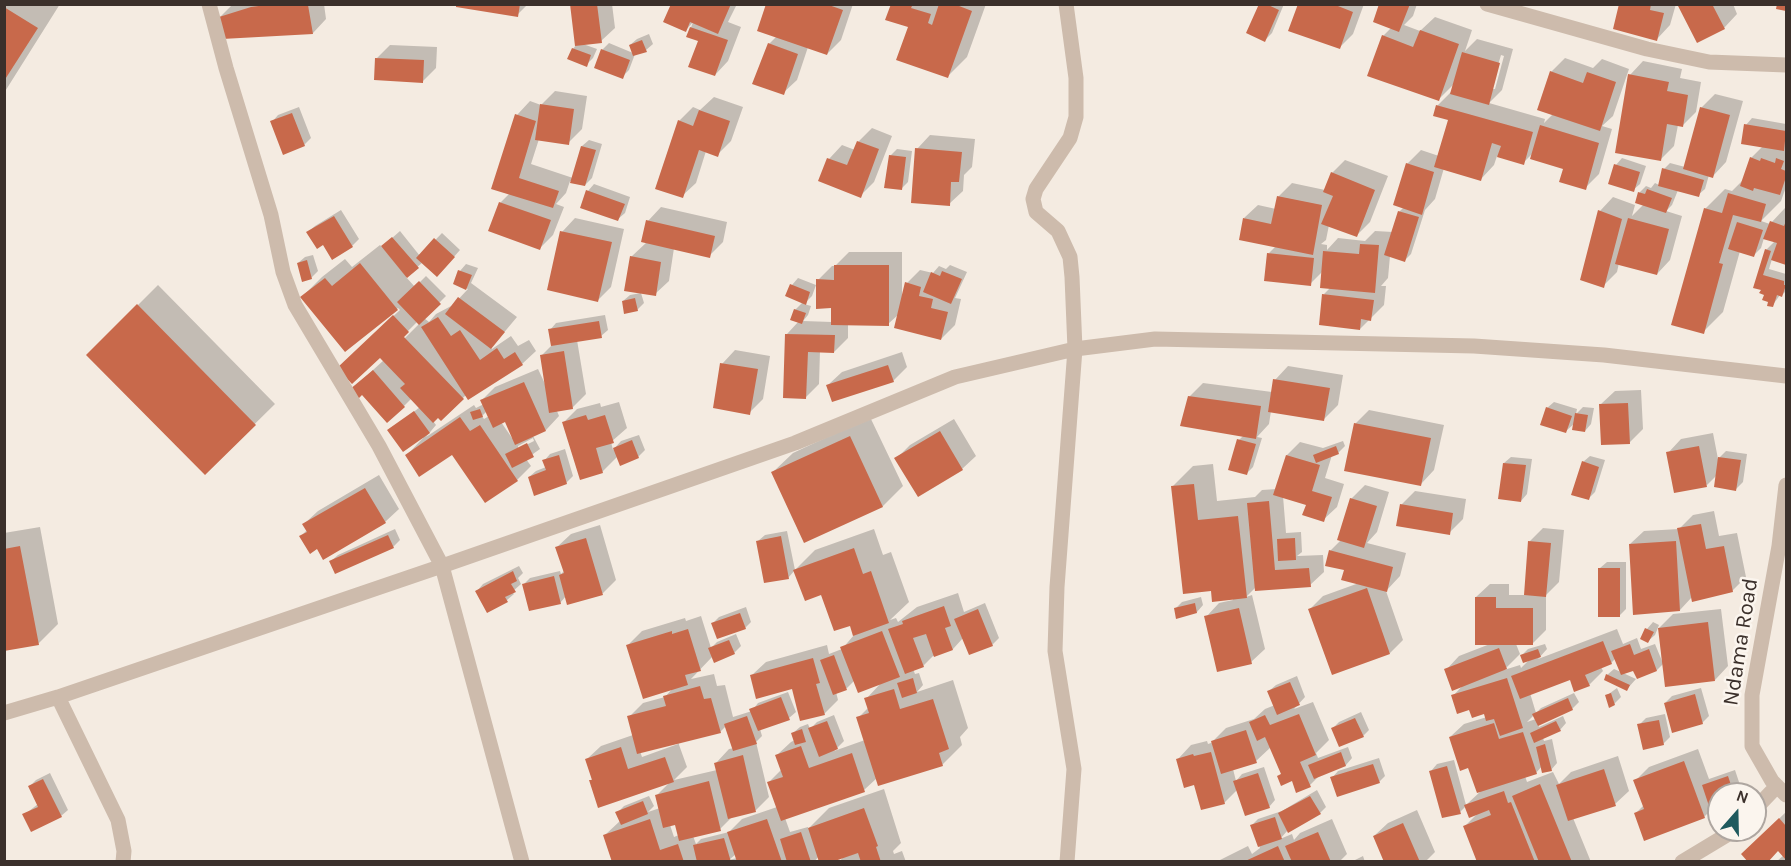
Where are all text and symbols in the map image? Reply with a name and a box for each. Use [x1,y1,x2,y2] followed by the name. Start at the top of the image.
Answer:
[1718,576,1764,708] street label: Ndama Road
[1707,782,1767,842] north arrow
[1734,786,1751,807] text: N

